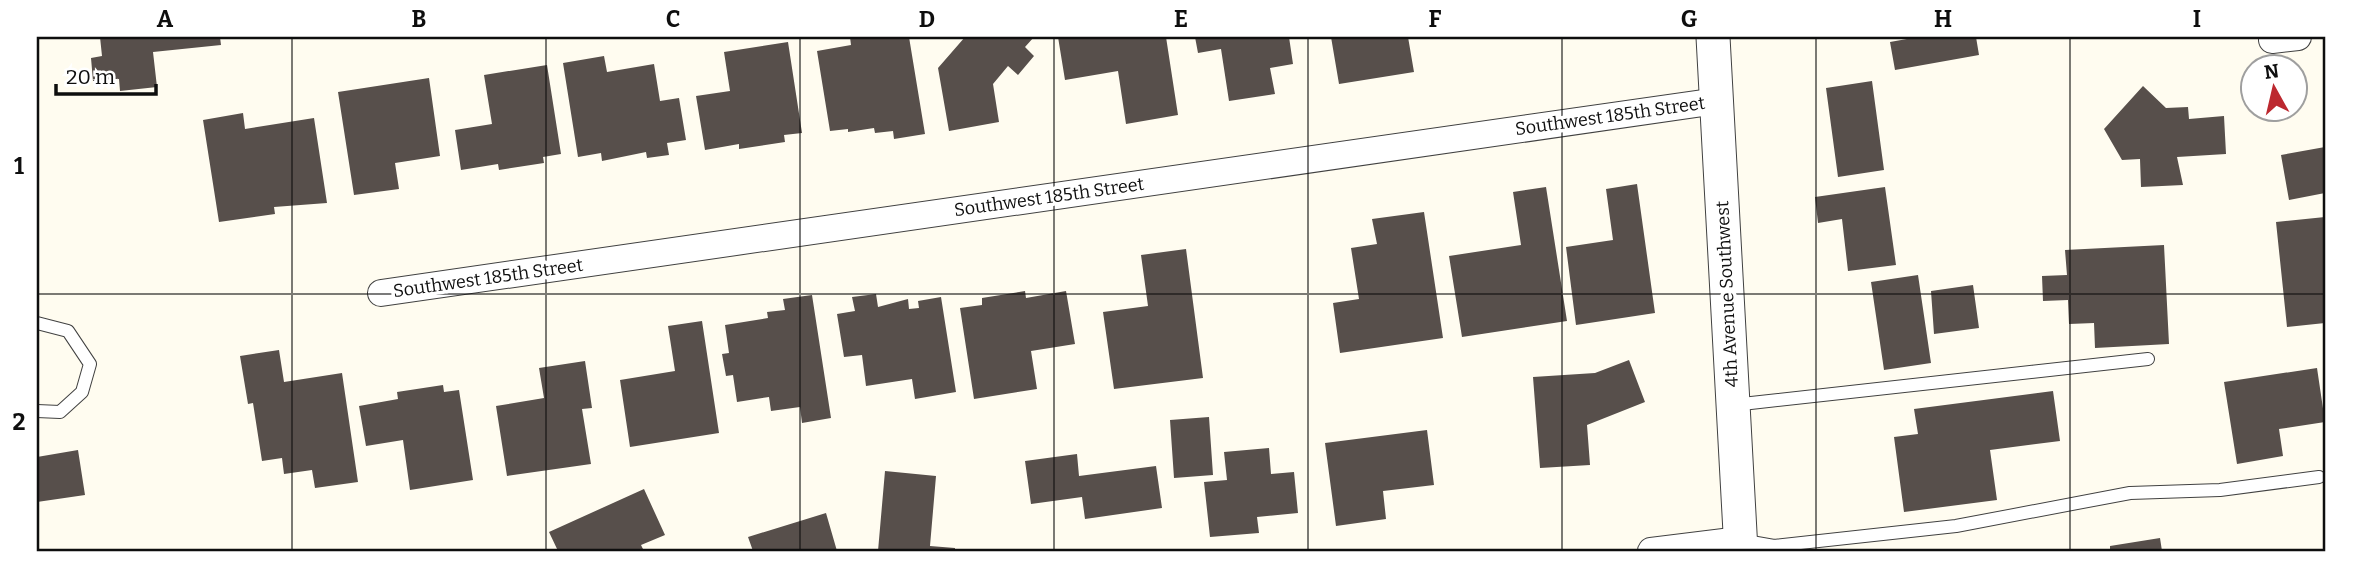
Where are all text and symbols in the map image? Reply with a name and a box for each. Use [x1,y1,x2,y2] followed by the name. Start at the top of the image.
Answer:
[157,5,174,33] text: A
[412,5,426,33] text: B
[666,5,680,33] text: C
[919,5,935,33] text: D
[1174,5,1188,33] text: E
[1429,5,1442,33] text: F
[1681,5,1698,33] text: G
[1934,5,1952,33] text: H
[2193,5,2201,33] text: I
[56,52,156,96] scale bar
[2240,52,2310,122] north arrow
[2263,59,2281,84] text: N
[66,64,115,90] text: 20 m
[1514,92,1707,140] street label: Southwest 185th Street
[14,152,24,180] text: 1
[953,173,1146,221] street label: Southwest 185th Street
[1711,200,1743,388] street label: 4th Avenue Southwest
[392,254,585,302] street label: Southwest 185th Street
[13,408,26,436] text: 2

